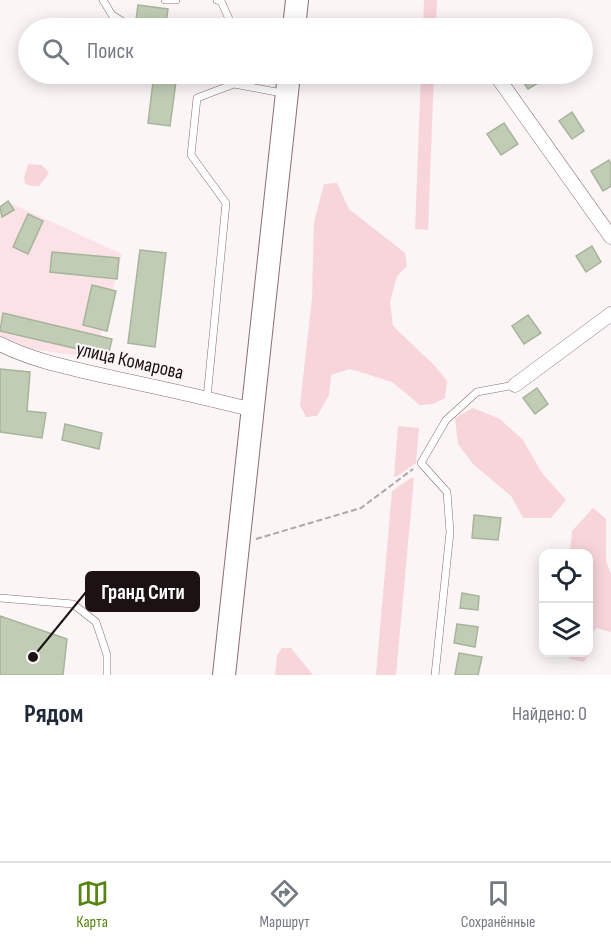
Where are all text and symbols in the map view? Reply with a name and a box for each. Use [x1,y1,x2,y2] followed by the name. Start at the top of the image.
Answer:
[18,18,593,84] search box
[39,35,72,68] icon: search
[87,38,133,65] text: Поиск
[74,337,186,385] street label: улица Комарова
[539,549,593,657] map controls
[539,549,593,603] button: locate
[86,572,199,611] callout: Гранд Сити
[101,580,185,605] text: Гранд Сити
[539,603,593,657] button: layers
[24,699,83,730] text: Рядом
[512,702,587,726] text: Найдено: 0
[76,877,109,932] tab: Карта
[260,877,310,932] tab: Маршрут
[461,877,535,932] tab: Сохранённые

